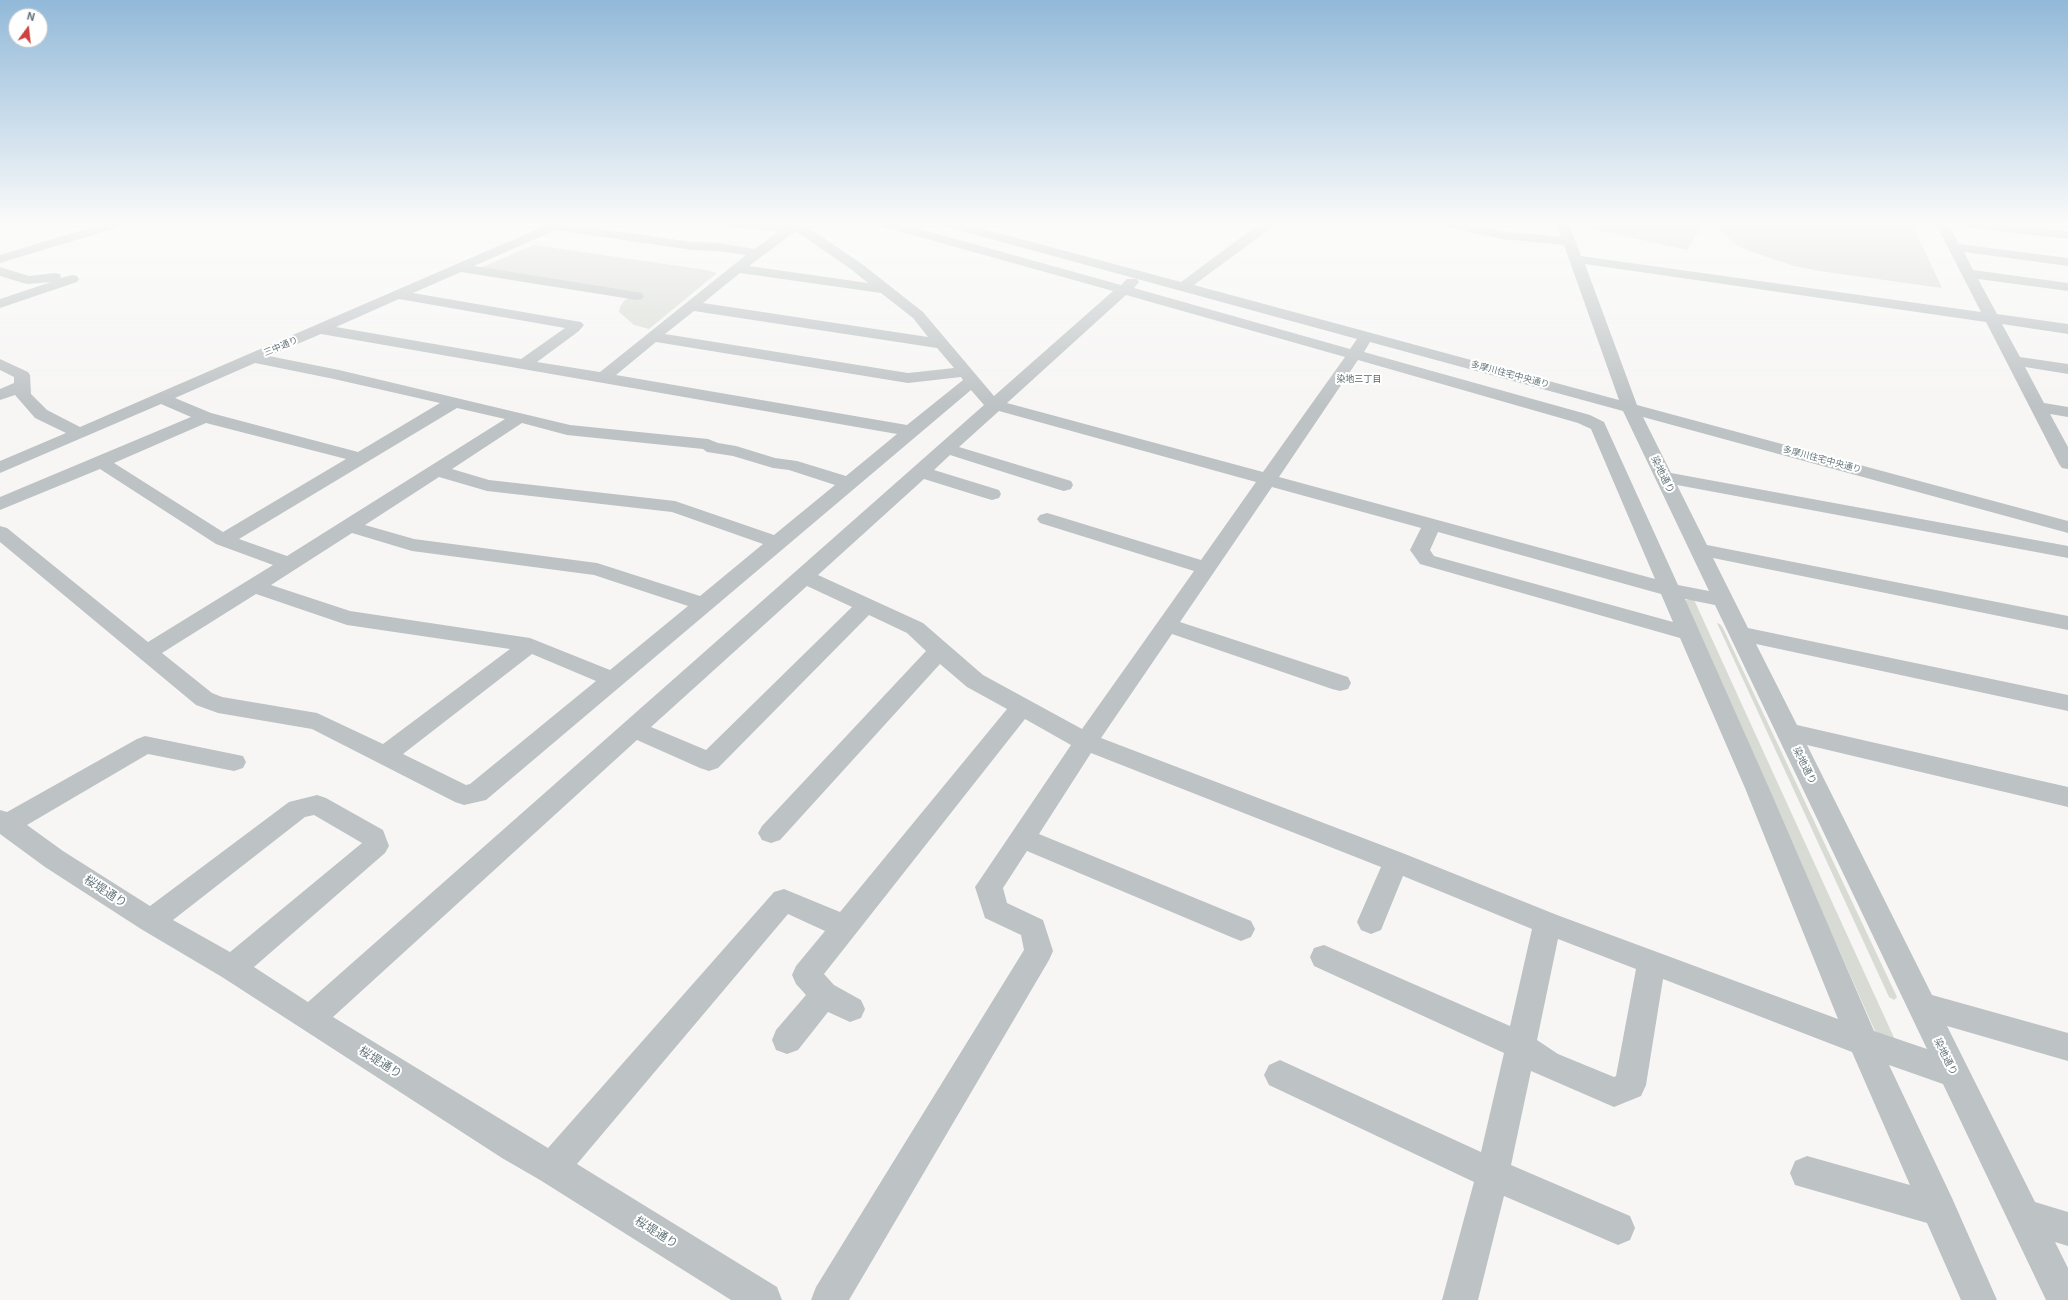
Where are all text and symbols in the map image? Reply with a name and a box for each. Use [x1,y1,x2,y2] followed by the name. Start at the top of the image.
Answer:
[8,8,48,48] north arrow
[26,10,36,24] text: N
[262,335,300,359] street label: 三中通り
[1469,359,1551,391] street label: 多摩川住宅中央通り
[1337,375,1381,385] district label: 染地三丁目
[1781,444,1863,476] street label: 多摩川住宅中央通り
[1648,454,1676,496] street label: 染地通り
[1790,745,1818,787] street label: 染地通り
[81,873,129,911] street label: 桜堤通り
[1931,1036,1959,1078] street label: 染地通り
[356,1044,404,1082] street label: 桜堤通り
[632,1214,680,1252] street label: 桜堤通り

